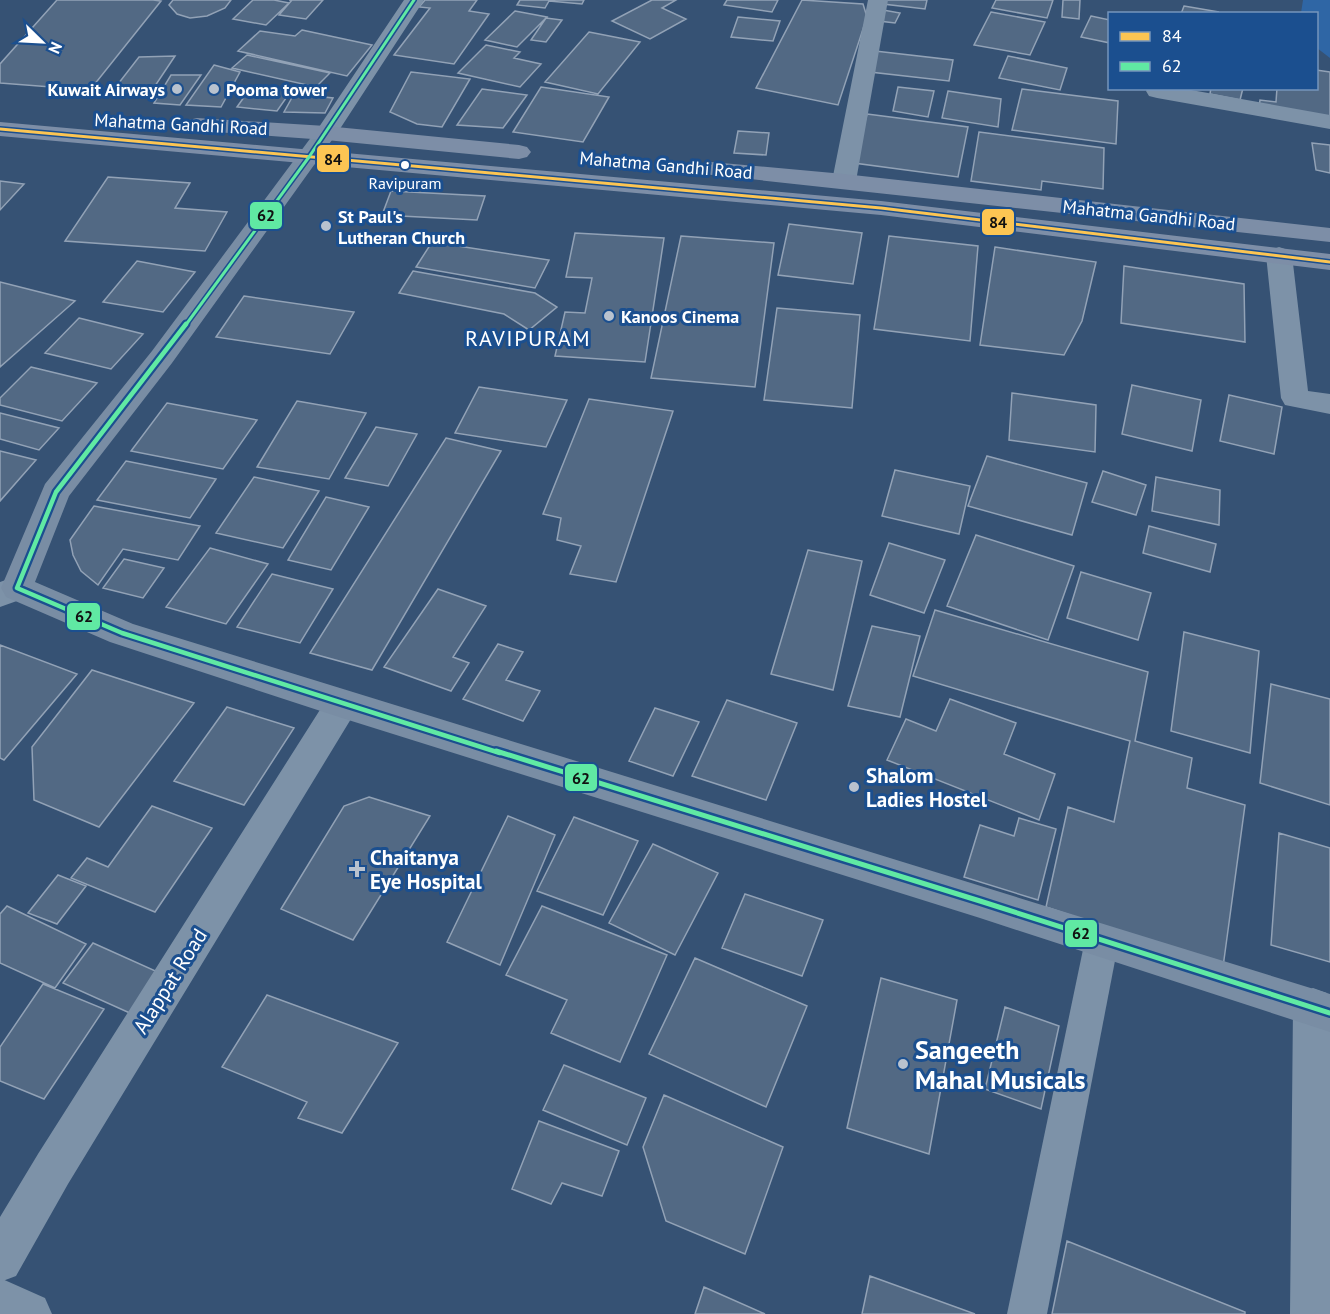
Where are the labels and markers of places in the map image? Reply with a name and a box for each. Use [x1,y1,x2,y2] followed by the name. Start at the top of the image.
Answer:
[47,78,165,101] place label: Kuwait Airways
[226,78,328,101] place label: Pooma tower
[170,82,184,96] marker: Kuwait Airways
[207,82,221,96] marker: Pooma tower
[399,159,411,171] marker: Ravipuram
[369,173,441,193] place label: Ravipuram
[338,205,465,249] place label: St Paul's Lutheran Church
[319,219,333,233] marker: St Paul's Lutheran Church
[621,305,739,328] place label: Kanoos Cinema
[602,309,616,323] marker: Kanoos Cinema
[866,762,988,813] place label: Shalom Ladies Hostel
[847,780,861,794] marker: Shalom Ladies Hostel
[370,844,482,895] place label: Chaitanya Eye Hospital
[348,860,366,878] marker: Chaitanya Eye Hospital
[915,1033,1086,1096] place label: Sangeeth Mahal Musicals
[896,1057,910,1071] marker: Sangeeth Mahal Musicals

